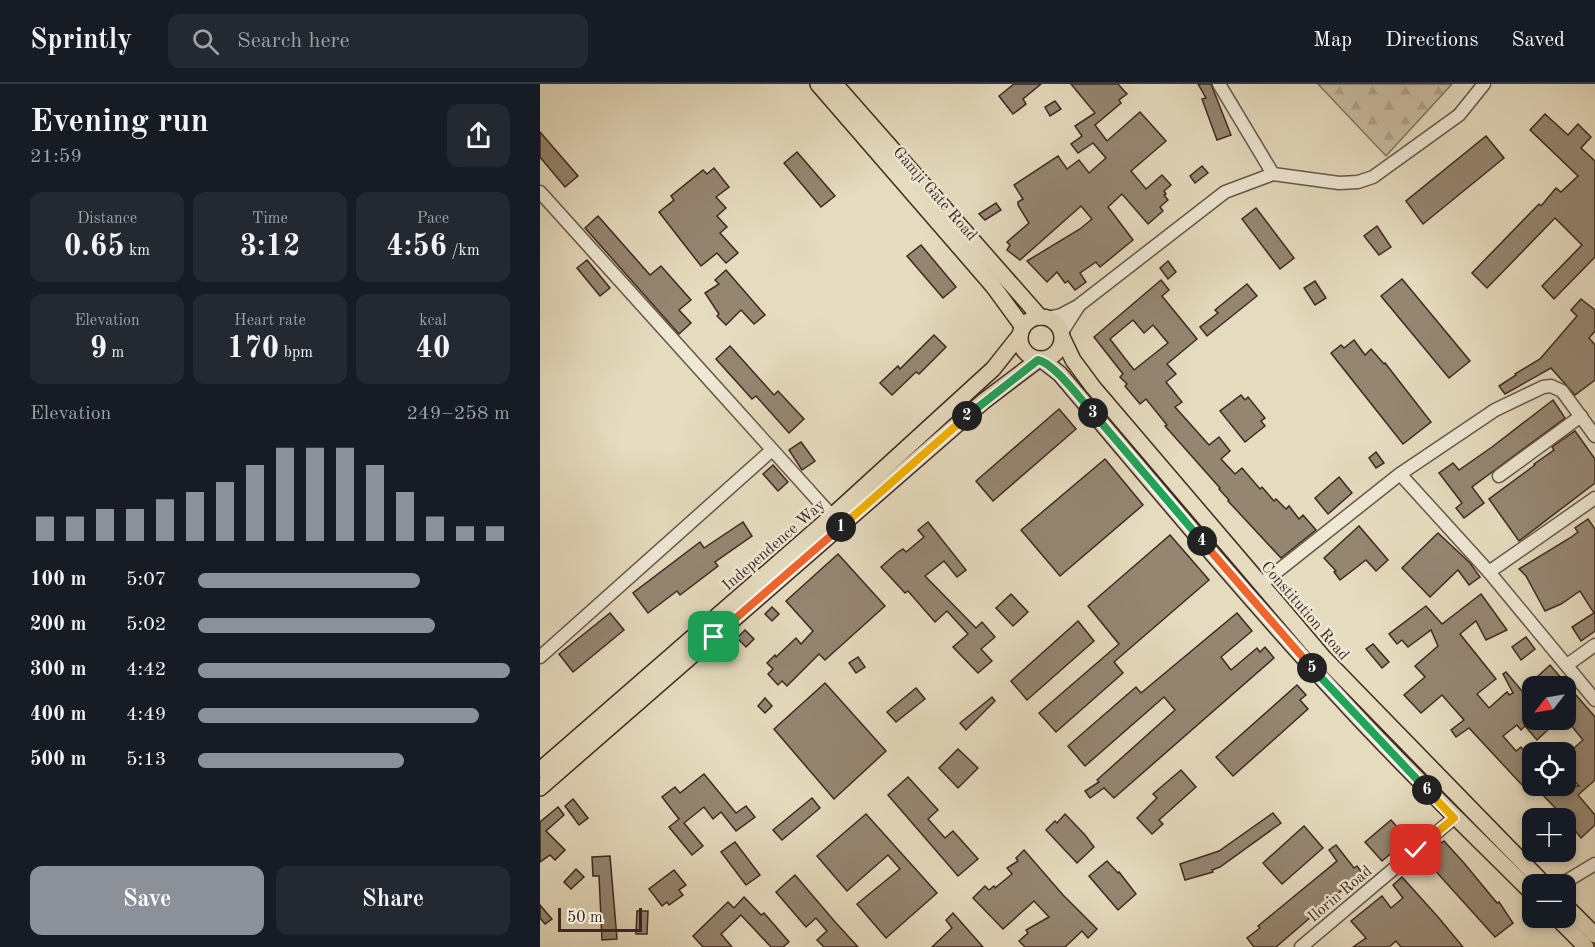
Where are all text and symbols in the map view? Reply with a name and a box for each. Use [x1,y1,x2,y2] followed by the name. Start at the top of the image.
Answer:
[168,14,588,68] search box
[189,25,222,58] icon: search
[30,27,132,55] text: Sprintly
[237,30,350,52] text: Search here
[1313,30,1352,51] text: Map
[1385,30,1479,51] text: Directions
[1512,30,1565,51] text: Saved
[447,104,510,167] button: share
[30,106,209,139] text: Evening run
[890,144,979,244] street label: Gamji Gate Road
[30,147,82,167] text: 21:59
[77,211,137,227] text: Distance
[252,211,288,227] text: Time
[417,211,449,227] text: Pace
[64,232,125,262] text: 0.65
[240,232,300,262] text: 3:12
[386,232,447,262] text: 4:56
[125,243,150,259] text: km
[447,243,480,259] text: /km
[74,313,140,329] text: Elevation
[234,313,306,329] text: Heart rate
[419,313,447,329] text: kcal
[90,334,107,364] text: 9
[227,334,279,364] text: 170
[416,334,450,364] text: 40
[107,345,124,361] text: m
[279,345,313,361] text: bpm
[1078,398,1108,428] pin: 3
[952,401,982,431] pin: 2
[30,404,111,424] text: Elevation
[407,404,510,424] text: 249–258 m
[1088,405,1098,421] text: 3
[962,408,972,424] text: 2
[720,496,829,594] street label: Independence Way
[826,512,856,542] pin: 1
[836,519,846,535] text: 1
[1187,526,1217,556] pin: 4
[1197,533,1207,549] text: 4
[1257,559,1352,664] street label: Constitution Road
[30,570,86,590] text: 100 m
[126,570,166,590] text: 5:07
[688,611,739,662] pin
[30,615,86,635] text: 200 m
[126,615,166,635] text: 5:02
[697,620,730,653] icon: arrive
[1297,653,1327,683] pin: 5
[30,660,86,680] text: 300 m
[126,660,166,680] text: 4:42
[1307,660,1317,676] text: 5
[1522,676,1576,730] north arrow
[1522,676,1576,928] map controls
[30,705,86,725] text: 400 m
[126,705,166,725] text: 4:49
[1522,742,1576,796] button: locate
[30,750,86,770] text: 500 m
[126,750,166,770] text: 5:13
[1412,775,1442,805] pin: 6
[1422,782,1432,798] text: 6
[1522,808,1576,862] button: +
[1390,824,1441,875] pin
[1399,833,1432,866] icon: check
[1305,863,1375,926] street label: Ilorin Road
[30,866,264,935] button: Save
[276,866,510,935] button: Share
[1522,874,1576,928] button: −
[558,905,642,932] scale bar
[567,910,603,926] text: 50 m

